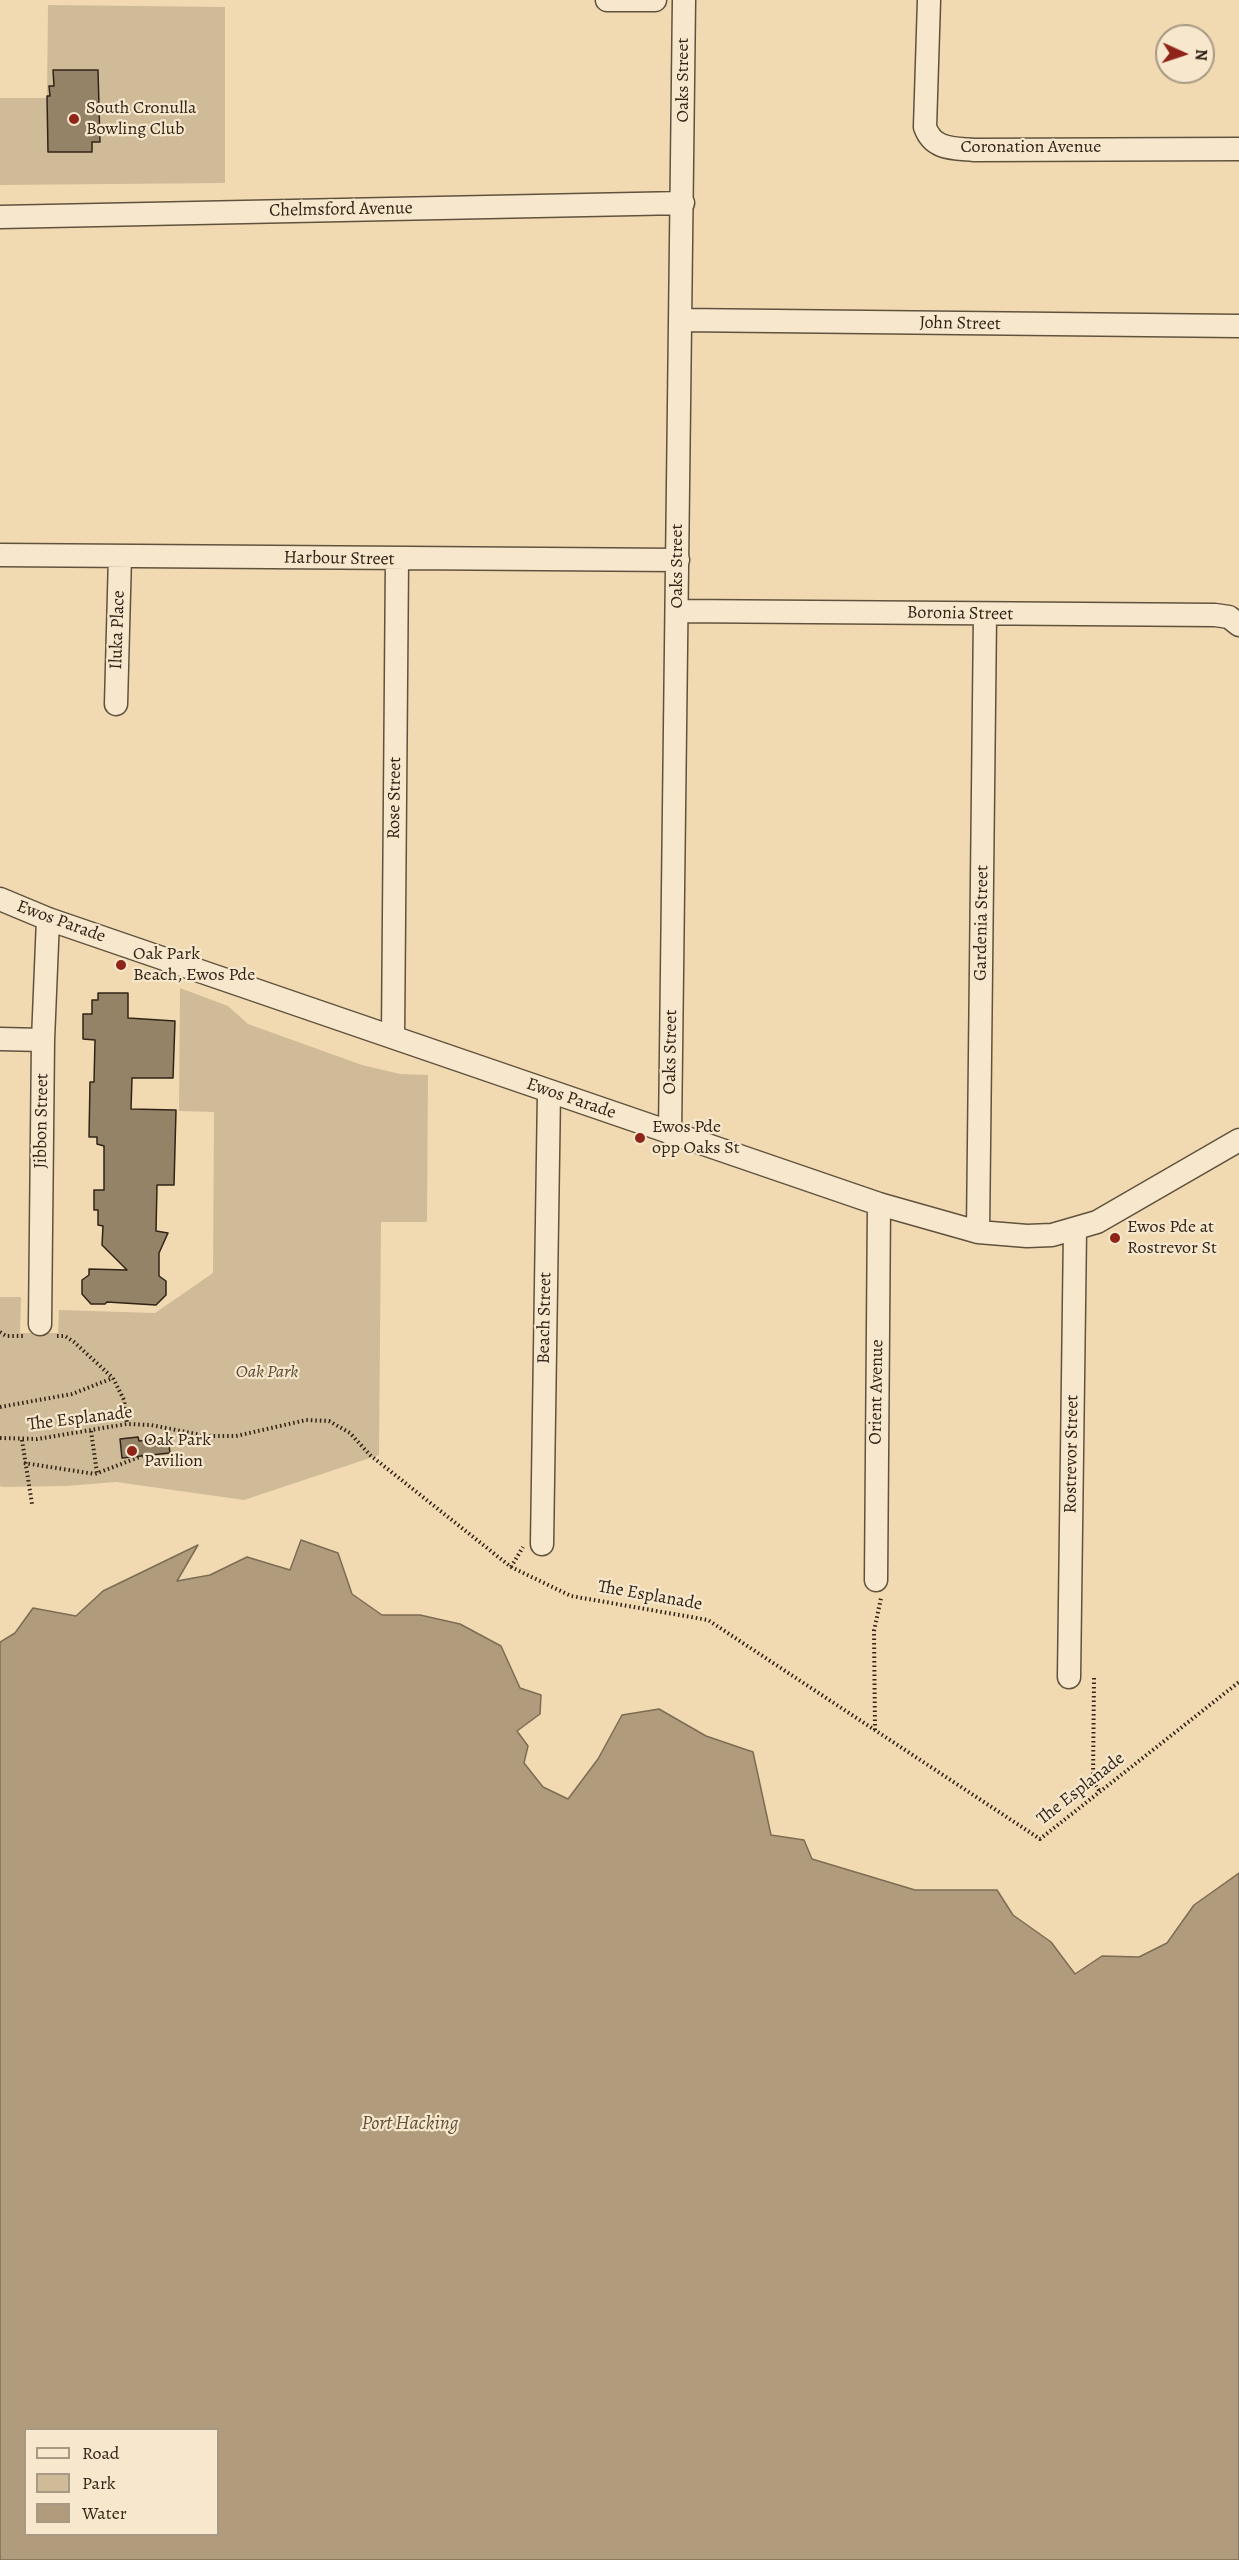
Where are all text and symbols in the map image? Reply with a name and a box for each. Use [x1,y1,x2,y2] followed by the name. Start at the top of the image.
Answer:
[1155,24,1215,84] north arrow
[673,38,695,122] street label: Oaks Street
[1190,48,1212,61] text: N
[86,98,196,140] place label: South Cronulla Bowling Club
[67,112,81,126] marker: South Cronulla Bowling Club
[961,137,1101,159] street label: Coronation Avenue
[269,198,413,222] street label: Chelmsford Avenue
[919,312,1001,336] street label: John Street
[667,524,689,608] street label: Oaks Street
[283,547,395,571] street label: Harbour Street
[106,590,130,670] street label: Iluka Place
[907,602,1013,626] street label: Boronia Street
[383,757,407,839] street label: Rose Street
[970,865,994,981] street label: Gardenia Street
[14,896,108,948] street label: Ewos Parade
[133,944,255,986] place label: Oak Park Beach, Ewos Pde
[114,958,128,972] marker: Oak Park Beach, Ewos Pde
[659,1009,683,1095] street label: Oaks Street
[30,1073,54,1169] street label: Jibbon Street
[523,1074,619,1124] street label: Ewos Parade
[652,1117,740,1160] place label: Ewos Pde opp Oaks St
[633,1131,647,1145] marker: Ewos Pde opp Oaks St
[1127,1217,1217,1260] place label: Ewos Pde at Rostrevor St
[1108,1231,1122,1245] marker: Ewos Pde at Rostrevor St
[533,1272,557,1364] street label: Beach Street
[865,1339,889,1445] street label: Orient Avenue
[236,1362,298,1384] park label: Oak Park
[1060,1394,1084,1514] street label: Rostrevor Street
[26,1402,134,1436] street label: The Esplanade
[144,1430,211,1472] place label: Oak Park Pavilion
[125,1444,139,1458] marker: Oak Park Pavilion
[596,1576,704,1616] street label: The Esplanade
[1033,1748,1129,1830] street label: The Esplanade
[362,2112,458,2136] water label: Port Hacking
[24,2428,219,2536] legend
[82,2441,119,2465] text: Road
[82,2471,116,2495] text: Park
[82,2501,127,2525] text: Water

